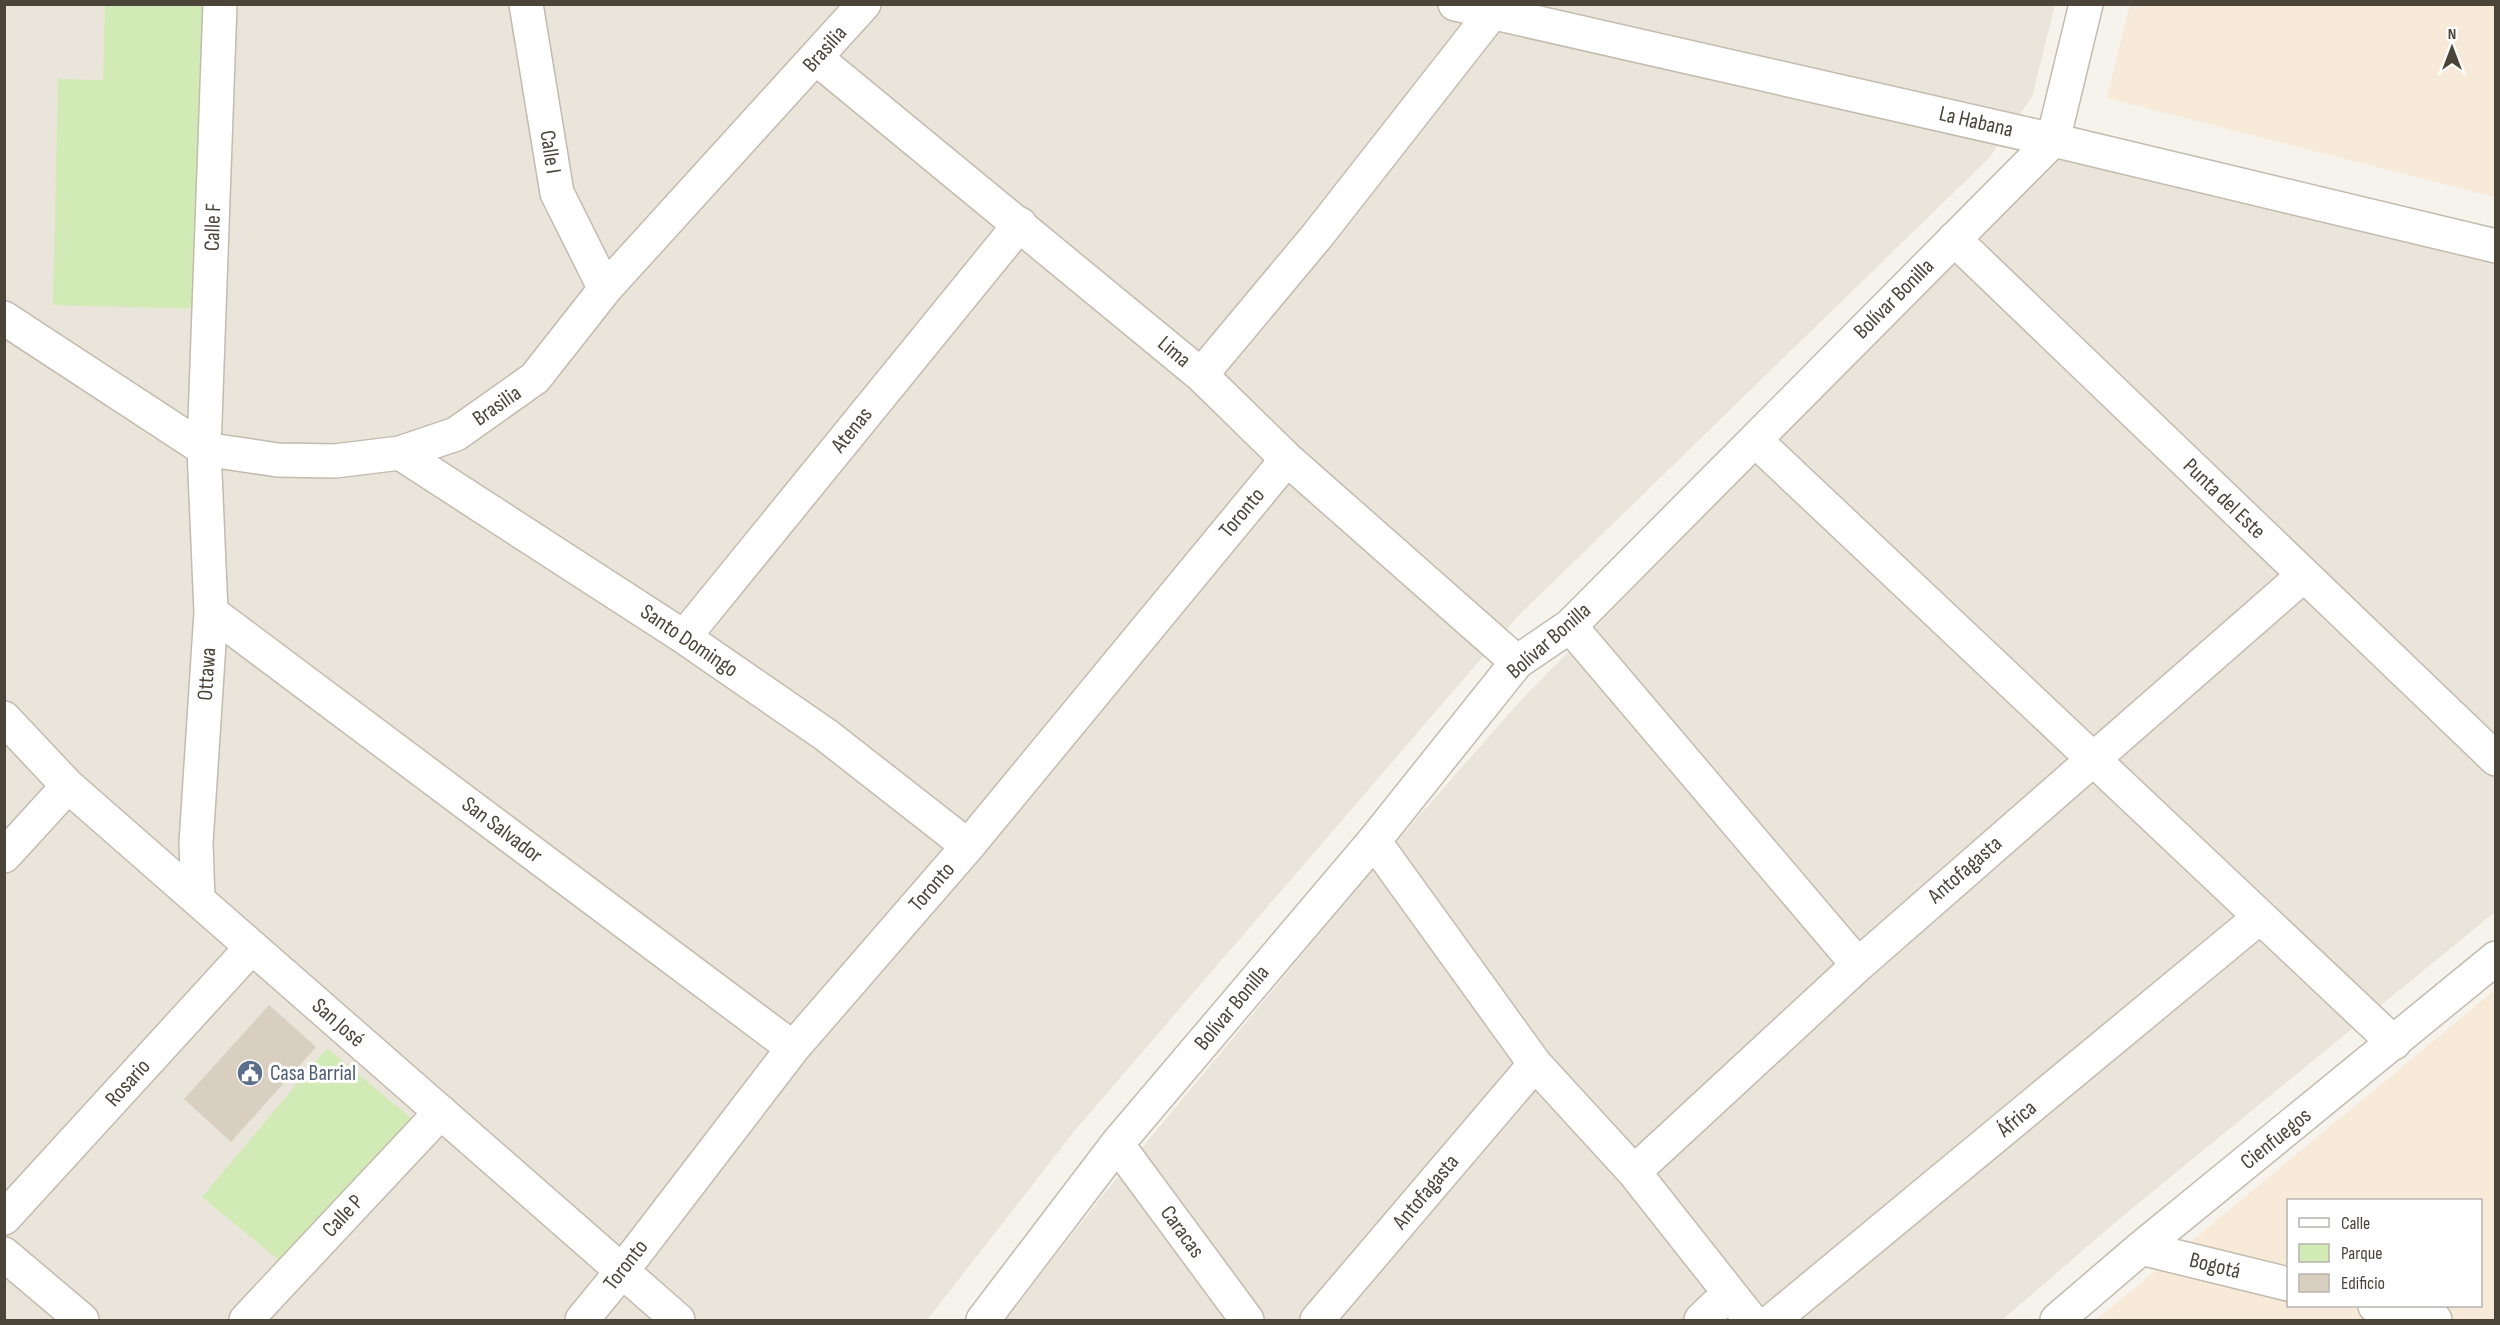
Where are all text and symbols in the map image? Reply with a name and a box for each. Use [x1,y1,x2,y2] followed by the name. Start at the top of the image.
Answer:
[2422,18,2482,78] north arrow
[797,20,853,78] street label: Brasilia
[2448,25,2456,44] text: N
[1936,100,2016,144] street label: La Habana
[533,128,567,176] street label: Calle I
[199,203,227,251] street label: Calle F
[1848,253,1940,345] street label: Bolívar Bonilla
[1152,330,1196,374] street label: Lima
[467,380,527,432] street label: Brasilia
[825,402,878,459] street label: Atenas
[2177,453,2271,545] street label: Punta del Este
[1213,483,1271,543] street label: Toronto
[1501,597,1597,685] street label: Bolívar Bonilla
[635,598,743,684] street label: Santo Domingo
[192,647,222,701] street label: Ottawa
[456,791,548,869] street label: San Salvador
[1922,830,2008,910] street label: Antofagasta
[903,857,961,917] street label: Toronto
[1189,960,1275,1056] street label: Bolívar Bonilla
[306,993,370,1053] street label: San José
[100,1054,156,1112] street label: Rosario
[235,1058,265,1088] public building icon: Casa Barrial
[270,1060,356,1087] place label: Casa Barrial
[1991,1095,2042,1144] street label: África
[2235,1102,2317,1176] street label: Cienfuegos
[1386,1149,1465,1236] street label: Antofagasta
[317,1189,369,1243] street label: Calle P
[2287,1199,2482,1307] legend
[1154,1201,1210,1264] street label: Caracas
[2341,1213,2370,1234] text: Calle
[598,1234,654,1296] street label: Toronto
[2341,1243,2382,1264] text: Parque
[2187,1247,2243,1285] street label: Bogotá
[2341,1273,2385,1294] text: Edificio

